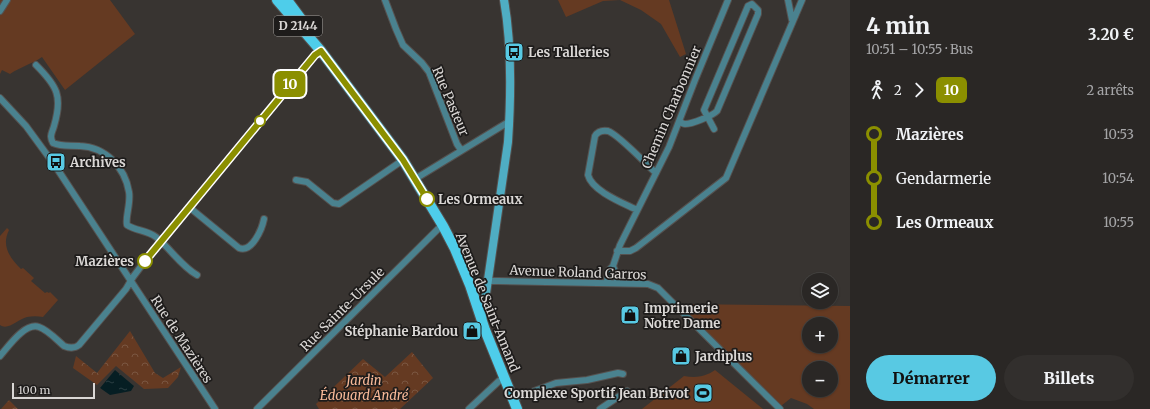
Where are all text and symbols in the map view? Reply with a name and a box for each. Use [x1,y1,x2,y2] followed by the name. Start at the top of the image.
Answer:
[866,12,930,40] text: 4 min
[274,16,322,36] road number: D 2144
[1088,25,1134,44] text: 3.20 €
[503,41,525,63] bus stop icon: Les Talleries
[866,41,973,58] text: 10:51 – 10:55 · Bus
[638,43,705,171] street label: Chemin Charbonnier
[528,44,610,61] place label: Les Talleries
[428,64,473,139] street label: Rue Pasteur
[272,71,308,97] line badge: 10
[282,75,298,93] text: 10
[866,79,888,101] icon: walk
[908,79,930,101] icon: forward
[944,81,959,99] text: 10
[894,82,902,99] text: 2
[1086,82,1134,99] text: 2 arrêts
[254,115,266,127] unlabelled marker
[896,125,964,144] text: Mazières
[1103,126,1134,143] text: 10:53
[45,151,67,173] bus stop icon: Archives
[69,154,126,171] place label: Archives
[896,169,991,188] text: Gendarmerie
[1102,170,1134,187] text: 10:54
[419,191,435,207] marker: Les Ormeaux
[438,191,522,208] place label: Les Ormeaux
[896,213,993,232] text: Les Ormeaux
[1103,214,1134,231] text: 10:55
[451,229,523,375] street label: Avenue de Saint-Amand
[75,253,134,270] place label: Mazières
[137,253,153,269] marker: Mazières
[508,262,647,283] street label: Avenue Roland Garros
[297,263,388,355] street label: Rue Sainte-Ursule
[802,273,838,397] map controls
[802,273,838,309] button: layers
[147,292,216,386] street label: Rue de Mazières
[644,300,720,332] place label: Imprimerie Notre Dame
[619,304,641,326] shop icon: Imprimerie Notre Dame
[802,317,838,353] button: +
[461,320,483,342] shop icon: Stéphanie Bardou
[345,323,458,340] place label: Stéphanie Bardou
[670,345,692,367] shop icon: Jardiplus
[694,348,752,365] place label: Jardiplus
[866,355,996,401] button: Démarrer
[1004,355,1134,401] button: Billets
[802,361,838,397] button: −
[320,372,409,404] park label: Jardin Édouard André
[12,381,95,400] scale bar
[692,382,714,404] sports icon: Complexe Sportif Jean Brivot
[18,383,50,397] text: 100 m
[504,385,690,402] place label: Complexe Sportif Jean Brivot

